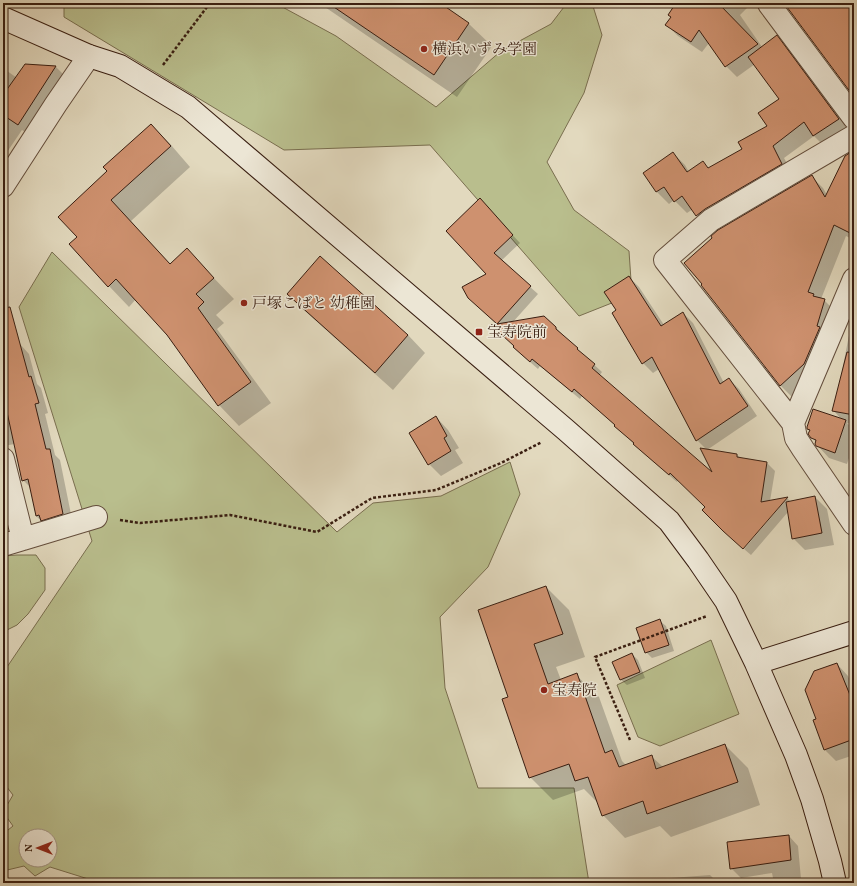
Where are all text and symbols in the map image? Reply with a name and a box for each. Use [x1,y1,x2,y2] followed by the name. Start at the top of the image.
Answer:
[432,40,537,61] place label: 横浜いずみ学園
[419,44,429,54] marker: 横浜いずみ学園
[252,294,375,315] place label: 戸塚こばと 幼稚園
[239,298,249,308] marker: 戸塚こばと 幼稚園
[487,323,547,344] place label: 宝寿院前
[474,327,484,337] marker: 宝寿院前
[552,681,597,702] place label: 宝寿院
[539,685,549,695] marker: 宝寿院
[18,828,58,868] north arrow
[22,844,37,852] text: N

